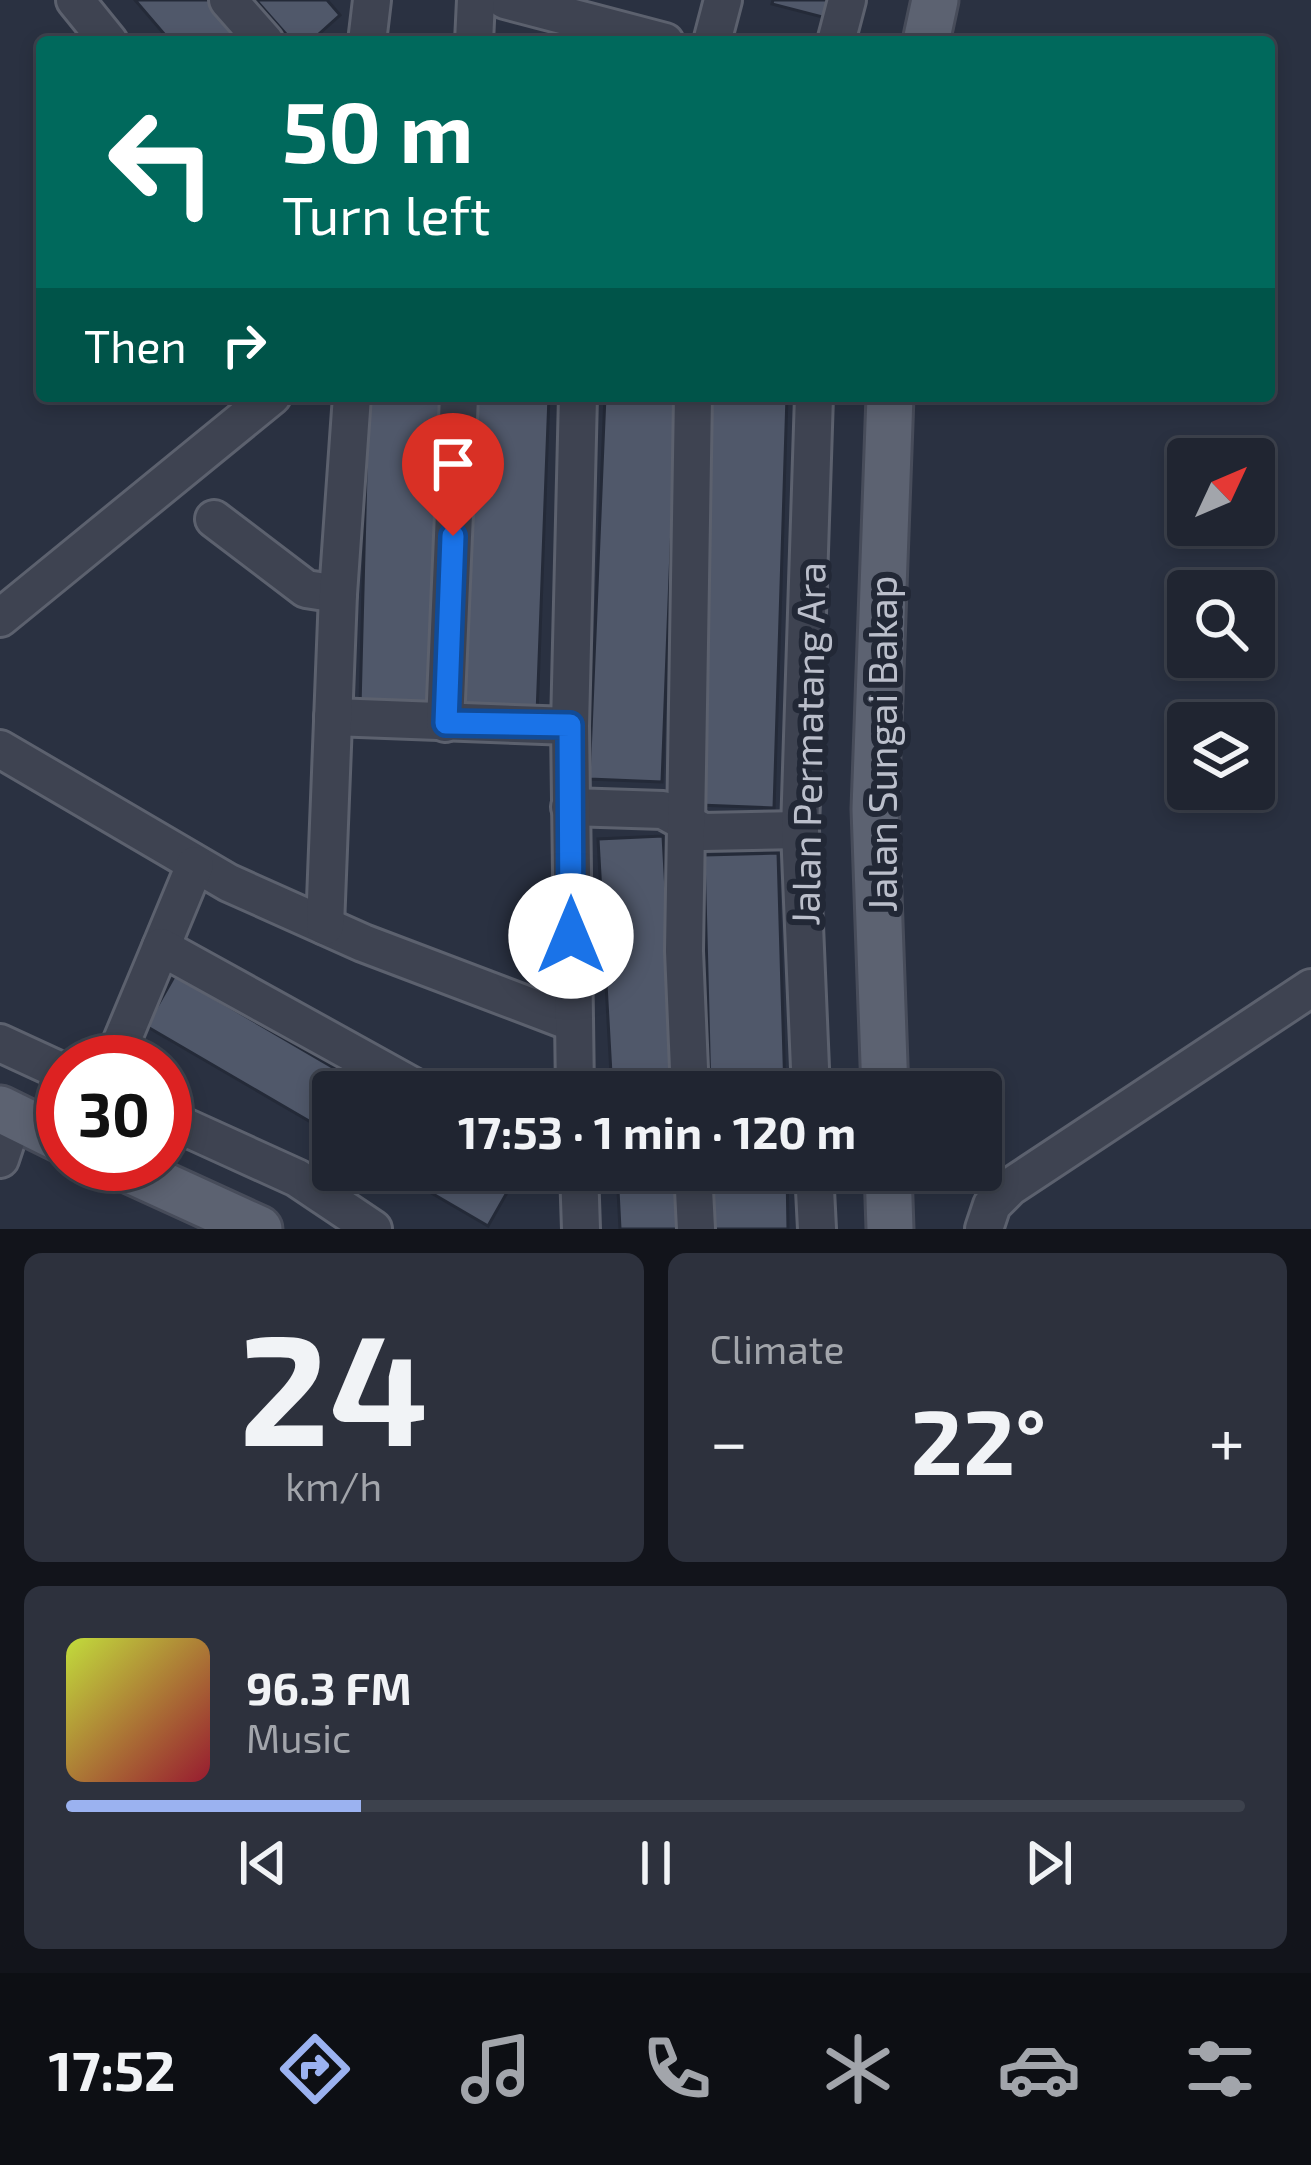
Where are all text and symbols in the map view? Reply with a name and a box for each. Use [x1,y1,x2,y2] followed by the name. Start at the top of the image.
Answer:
[282,79,474,180] text: 50 m
[84,84,240,240] icon: left
[282,181,491,246] text: Turn left
[211,312,277,378] icon: right
[84,318,187,372] text: Then
[402,413,504,536] pin
[420,431,486,497] icon: arrive
[1167,438,1275,546] north arrow
[1167,438,1275,810] map controls
[780,562,834,926] street label: Jalan Permatang Ara
[1167,570,1275,678] button: search
[858,576,905,912] street label: Jalan Sungai Bakap
[1167,702,1275,810] button: layers
[508,873,634,999] position arrow
[36,1035,192,1191] speed limit sign: 30
[458,1104,856,1158] text: 17:53 · 1 min · 120 m
[239,1290,429,1477] text: 24
[710,1325,844,1372] text: Climate
[911,1385,1046,1493] text: 22°
[710,1400,748,1479] text: −
[1209,1400,1245,1479] text: +
[285,1462,382,1509] text: km/h
[246,1660,412,1714] text: 96.3 FM
[246,1714,351,1761] text: Music
[230,1830,296,1896] icon: previous
[623,1830,689,1896] icon: pause
[1016,1830,1082,1896] icon: next
[273,2027,357,2111] icon: directions
[454,2027,538,2111] icon: music
[635,2027,719,2111] icon: phone
[816,2027,900,2111] icon: climate
[997,2027,1081,2111] icon: car
[1178,2027,1262,2111] icon: filters
[49,2037,175,2102] text: 17:52

